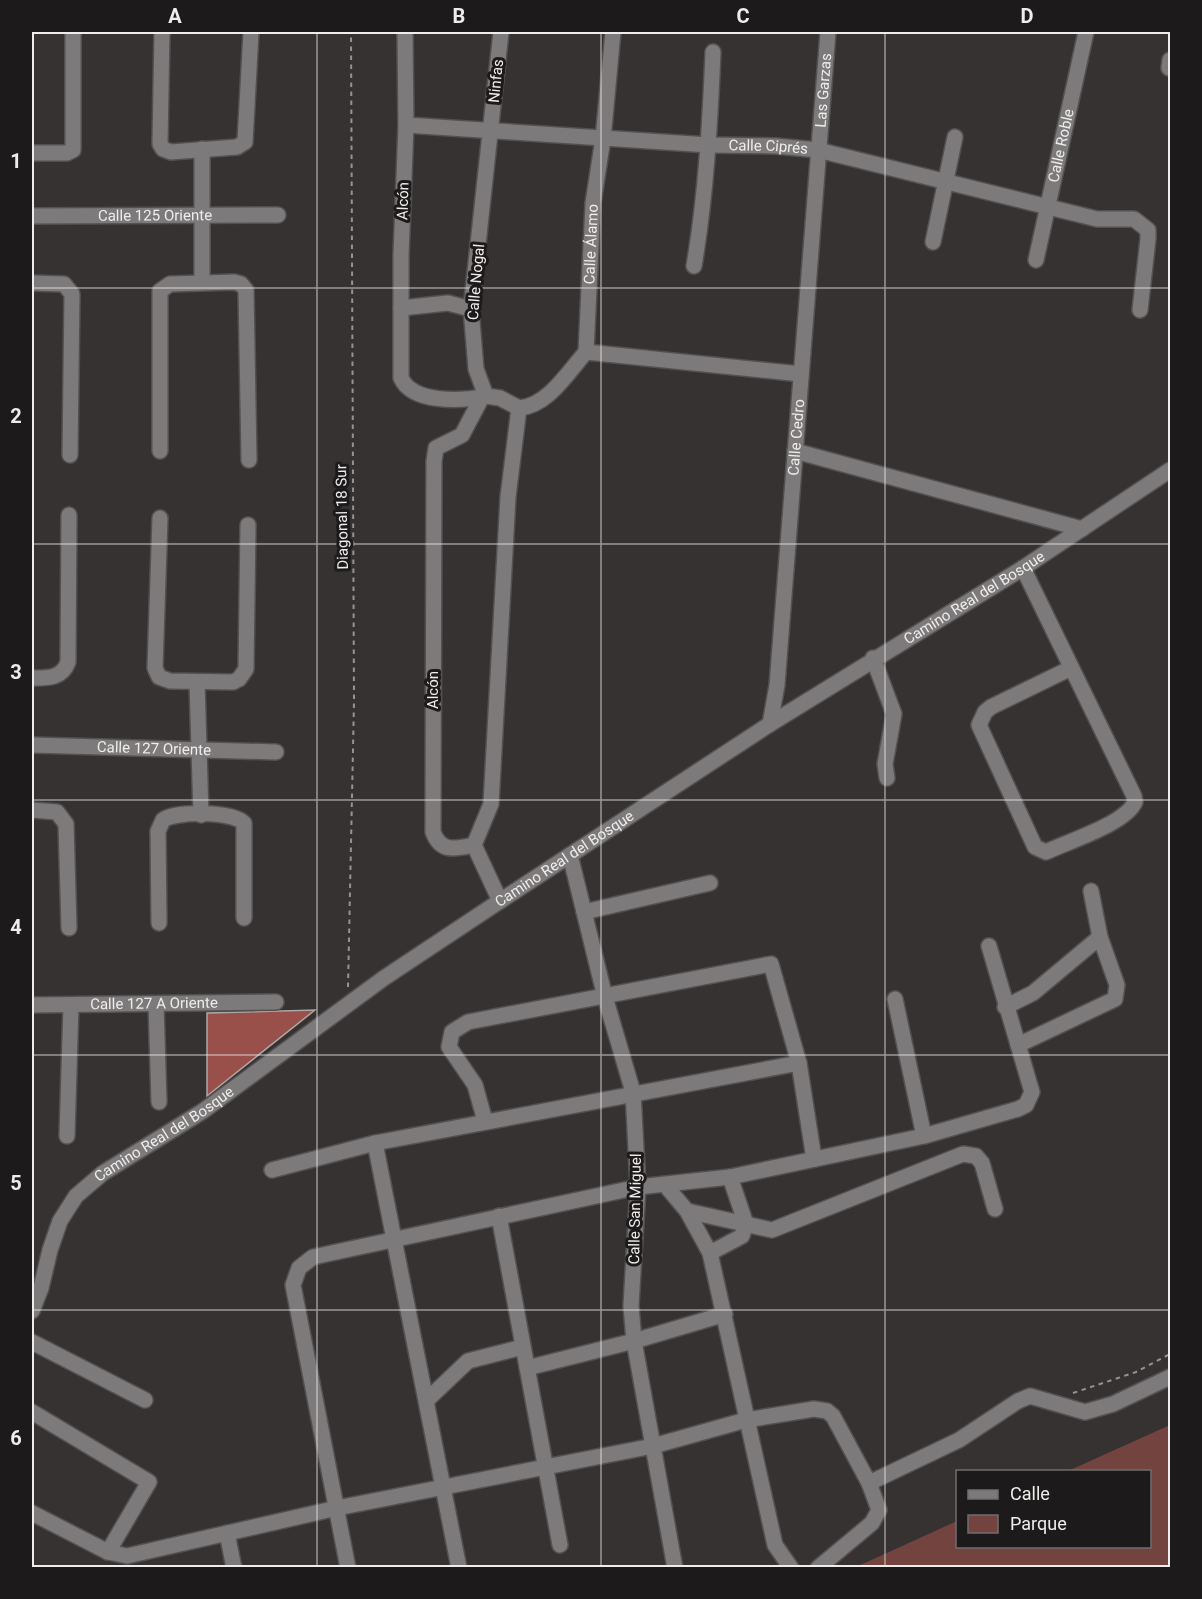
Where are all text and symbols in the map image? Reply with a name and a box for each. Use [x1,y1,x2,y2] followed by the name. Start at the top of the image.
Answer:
[168,4,182,28] text: A
[453,4,465,28] text: B
[736,4,750,28] text: C
[1021,4,1034,28] text: D
[812,53,835,128] street label: Las Garzas
[485,58,507,104] street label: Ninfas
[1044,107,1078,184] street label: Calle Roble
[728,136,809,158] street label: Calle Ciprés
[10,149,22,173] text: 1
[393,182,413,220] street label: Alcón
[580,204,602,285] street label: Calle Álamo
[98,206,212,225] street label: Calle 125 Oriente
[464,243,488,321] street label: Calle Nogal
[784,398,808,476] street label: Calle Cedro
[10,404,22,428] text: 2
[332,464,352,570] street label: Diagonal 18 Sur
[901,547,1048,648] street label: Camino Real del Bosque
[10,660,22,684] text: 3
[424,671,442,709] street label: Alcón
[97,738,211,759] street label: Calle 127 Oriente
[491,807,637,911] street label: Camino Real del Bosque
[10,915,22,939] text: 4
[90,994,218,1013] street label: Calle 127 A Oriente
[90,1082,237,1186] street label: Camino Real del Bosque
[625,1153,645,1265] street label: Calle San Miguel
[10,1171,22,1195] text: 5
[10,1426,22,1450] text: 6
[956,1470,1151,1548] legend
[1010,1483,1050,1504] text: Calle
[1010,1513,1067,1534] text: Parque

